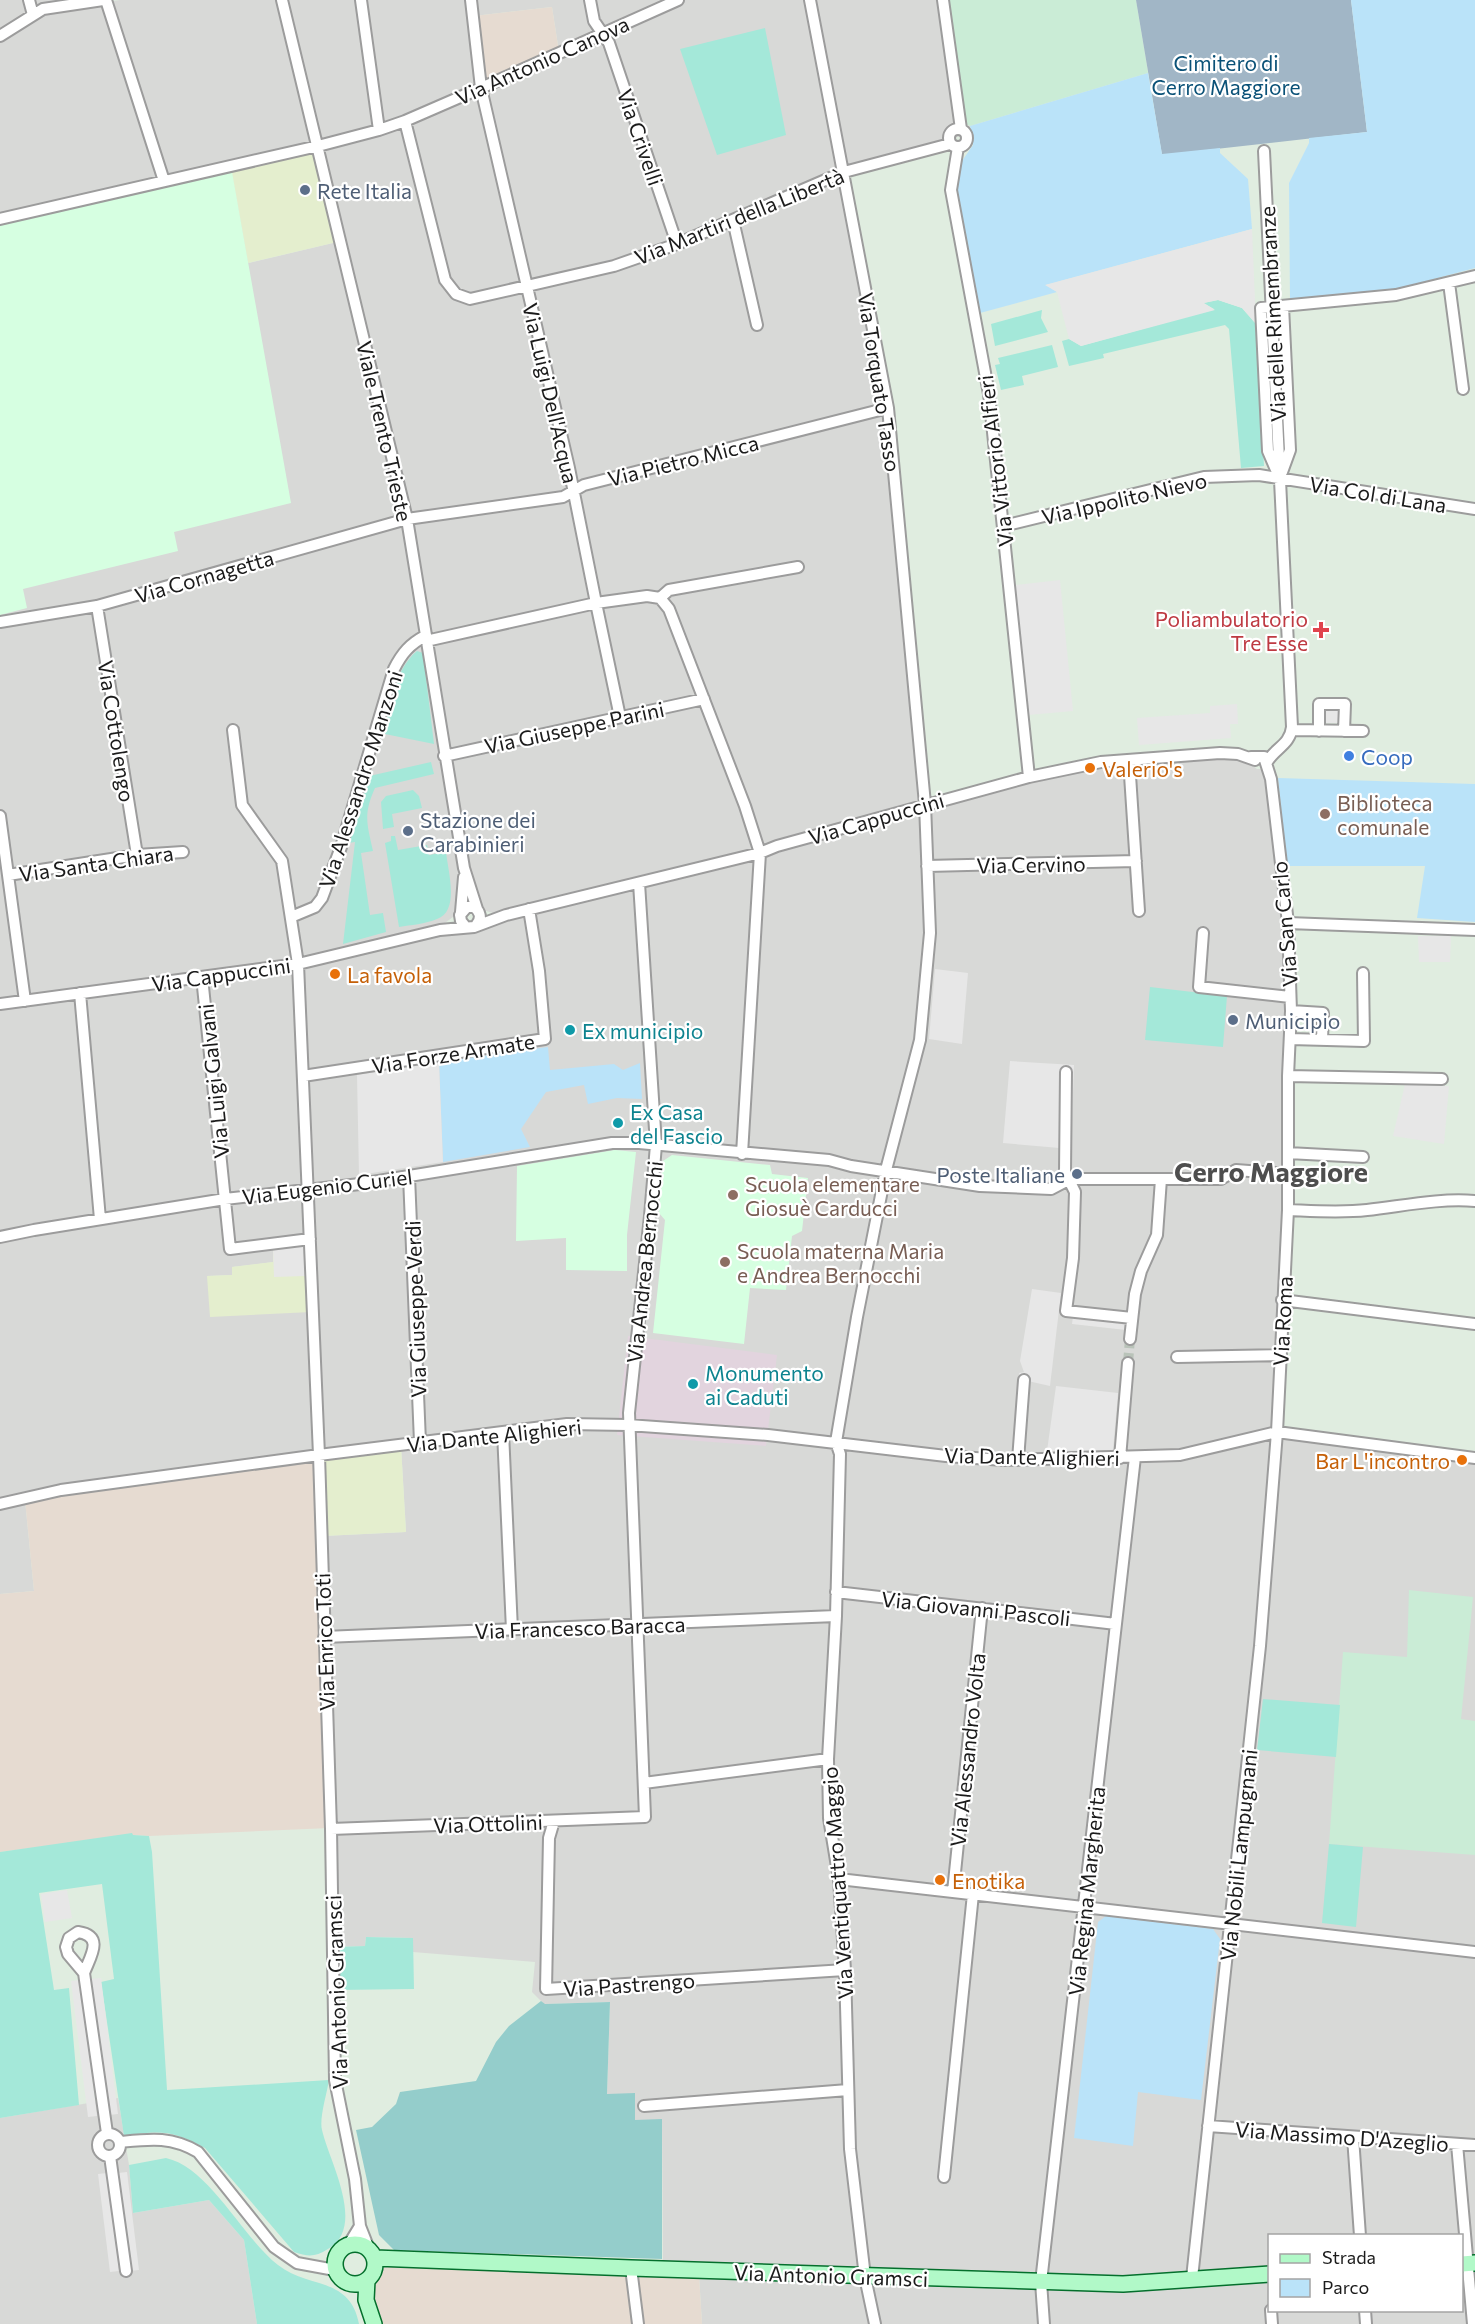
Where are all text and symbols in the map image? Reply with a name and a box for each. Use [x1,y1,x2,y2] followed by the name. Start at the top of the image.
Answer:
[451,10,633,110] street label: Via Antonio Canova
[1151,50,1301,99] park label: Cimitero di Cerro Maggiore
[613,85,669,189] street label: Via Crivelli
[631,163,847,269] street label: Via Martiri della Libertà
[317,178,412,203] place label: Rete Italia
[298,183,312,197] marker: Rete Italia
[1254,205,1290,423] street label: Via delle Rimembranze
[853,290,907,474] street label: Via Torquato Tasso
[518,300,584,486] street label: Via Luigi Dell'Acqua
[352,338,418,524] street label: Viale Trento Trieste
[972,374,1018,548] street label: Via Vittorio Alfieri
[605,429,761,491] street label: Via Pietro Micca
[1039,467,1209,529] street label: Via Ippolito Nievo
[1308,471,1448,517] street label: Via Col di Lana
[132,544,276,608] street label: Via Cornagetta
[1155,606,1308,655] place label: Poliambulatorio Tre Esse
[1312,621,1330,639] marker: Poliambulatorio Tre Esse
[93,658,141,804] street label: Via Cottolengo
[313,667,407,891] street label: Via Alessandro Manzoni
[482,696,666,758] street label: Via Giuseppe Parini
[1361,744,1413,769] place label: Coop
[1342,749,1356,763] marker: Coop
[1102,756,1183,781] place label: Valerio's
[1083,761,1097,775] marker: Valerio's
[805,787,947,849] street label: Via Cappuccini
[1337,790,1432,839] place label: Biblioteca comunale
[420,807,536,856] place label: Stazione dei Carabinieri
[1318,807,1332,821] marker: Biblioteca comunale
[401,824,415,838] marker: Stazione dei Carabinieri
[17,840,175,886] street label: Via Santa Chiara
[976,851,1086,877] street label: Via Cervino
[1266,860,1302,988] street label: Via San Carlo
[150,952,292,996] street label: Via Cappuccini
[347,962,432,987] place label: La favola
[328,967,342,981] marker: La favola
[192,1002,234,1160] street label: Via Luigi Galvani
[1245,1008,1340,1033] place label: Municipio
[1226,1013,1240,1027] marker: Municipio
[582,1018,703,1043] place label: Ex municipio
[563,1023,577,1037] marker: Ex municipio
[370,1028,536,1078] street label: Via Forze Armate
[630,1099,723,1148] place label: Ex Casa del Fascio
[611,1116,625,1130] marker: Ex Casa del Fascio
[1174,1155,1368,1188] district label: Cerro Maggiore
[621,1160,667,1364] street label: Via Andrea Bernocchi
[937,1162,1065,1187] place label: Poste Italiane
[240,1163,414,1209] street label: Via Eugenio Curiel
[1070,1167,1084,1181] marker: Poste Italiane
[745,1171,920,1220] place label: Scuola elementare Giosuè Carducci
[726,1188,740,1202] marker: Scuola elementare Giosuè Carducci
[399,1220,431,1398] street label: Via Giuseppe Verdi
[737,1238,944,1287] place label: Scuola materna Maria e Andrea Bernocchi
[718,1255,732,1269] marker: Scuola materna Maria e Andrea Bernocchi
[1267,1275,1297,1367] street label: Via Roma
[705,1360,824,1409] place label: Monumento ai Caduti
[686,1377,700,1391] marker: Monumento ai Caduti
[405,1413,583,1457] street label: Via Dante Alighieri
[944,1442,1120,1470] street label: Via Dante Alighieri
[1315,1448,1450,1473] place label: Bar L'incontro
[1455,1453,1469,1467] marker: Bar L'incontro
[309,1572,339,1712] street label: Via Enrico Toti
[880,1586,1072,1630] street label: Via Giovanni Pascoli
[474,1611,686,1643] street label: Via Francesco Baracca
[944,1652,990,1848] street label: Via Alessandro Volta
[1214,1748,1262,1962] street label: Via Nobili Lampugnani
[816,1766,858,2000] street label: Via Ventiquattro Maggio
[1063,1785,1109,1997] street label: Via Regina Margherita
[433,1809,543,1837] street label: Via Ottolini
[952,1868,1025,1893] place label: Enotika
[933,1873,947,1887] marker: Enotika
[320,1894,352,2090] street label: Via Antonio Gramsci
[562,1967,696,2001] street label: Via Pastrengo
[1234,2116,1450,2156] street label: Via Massimo D'Azeglio
[1268,2234,1463,2312] legend
[1322,2246,1376,2268] text: Strada
[733,2259,929,2291] street label: Via Antonio Gramsci
[1322,2276,1369,2298] text: Parco

